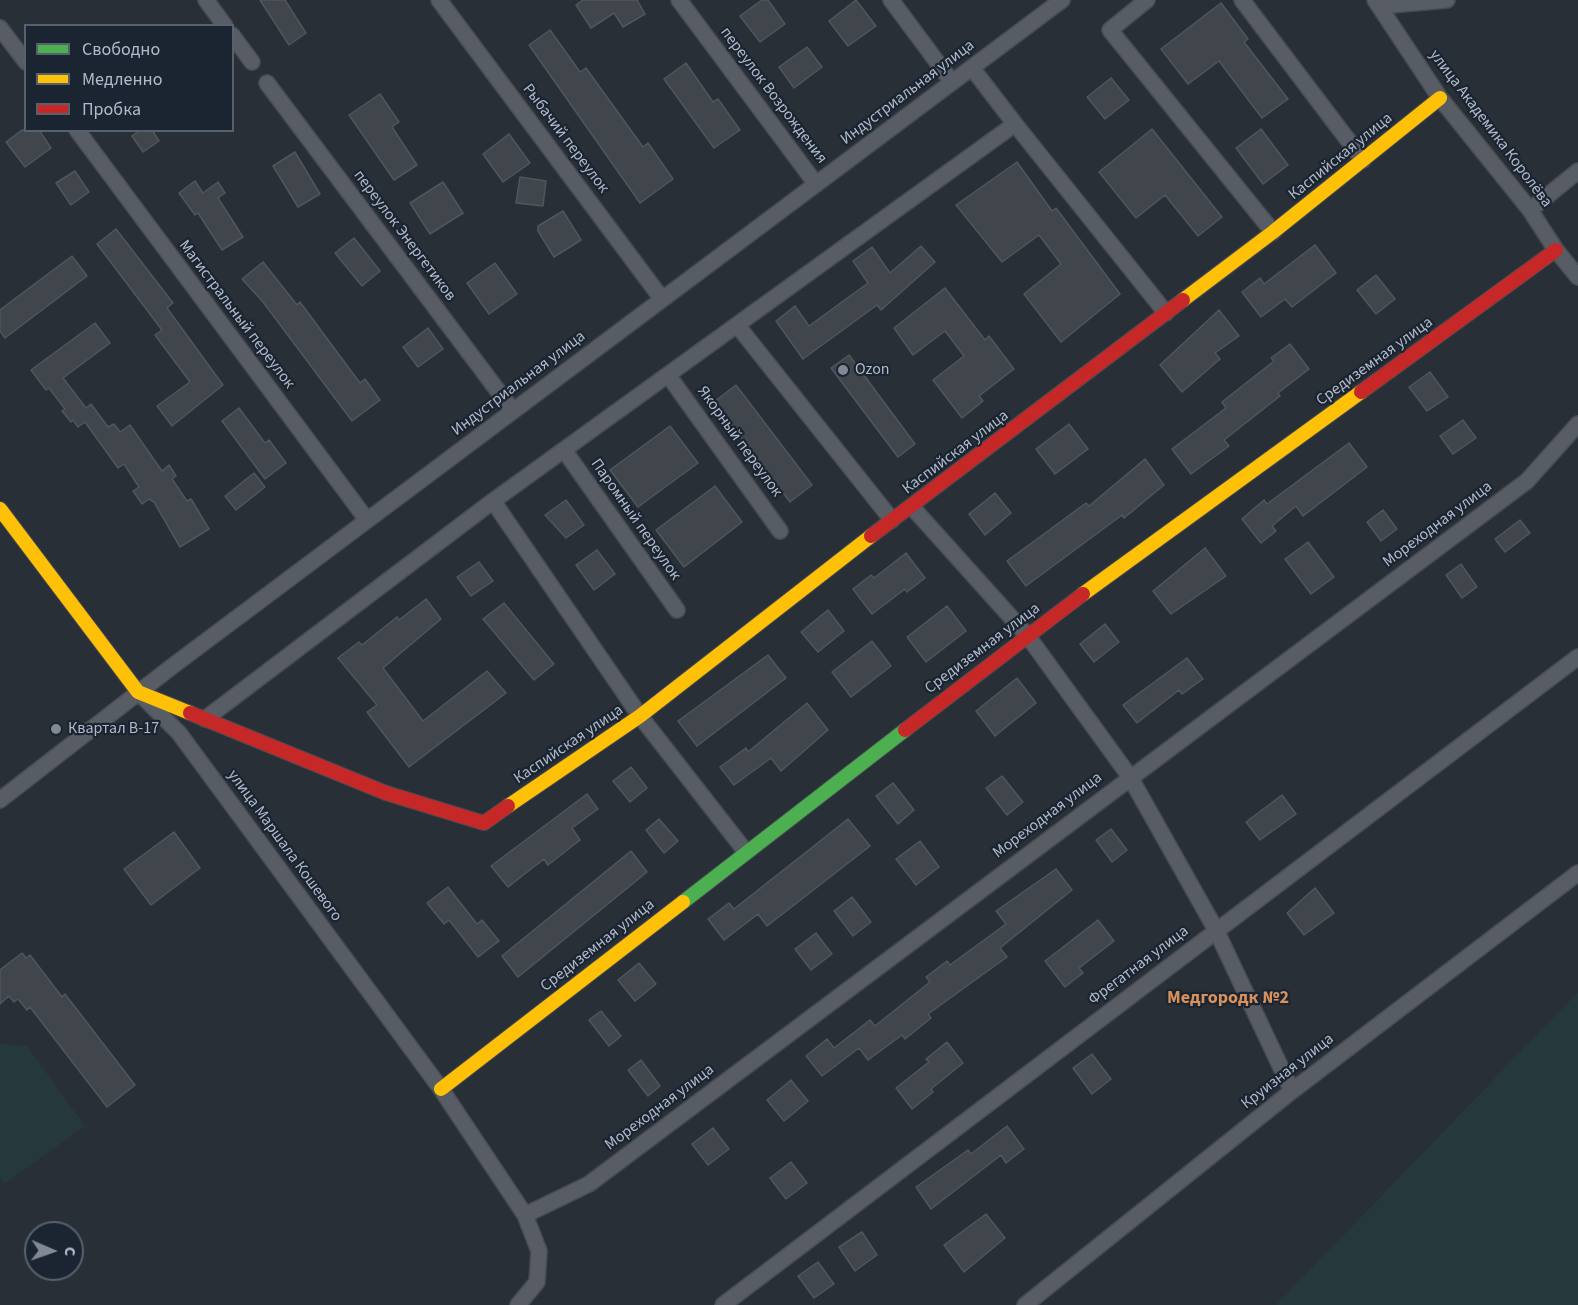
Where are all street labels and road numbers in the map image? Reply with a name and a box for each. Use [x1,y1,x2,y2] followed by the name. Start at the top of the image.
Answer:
[715,24,831,168] street label: переулок Возрождения
[837,36,979,150] street label: Индустриальная улица
[1424,46,1556,212] street label: улица Академика Королёва
[518,80,612,198] street label: Рыбачий переулок
[1285,109,1397,205] street label: Каспийская улица
[349,167,459,305] street label: переулок Энергетиков
[174,237,298,393] street label: Магистральный переулок
[1313,313,1437,411] street label: Средиземная улица
[448,327,590,441] street label: Индустриальная улица
[692,383,786,501] street label: Якорный переулок
[899,407,1013,499] street label: Каспийская улица
[586,455,684,585] street label: Паромный переулок
[1380,478,1496,572] street label: Мореходная улица
[922,599,1044,699] street label: Средиземная улица
[511,701,627,789] street label: Каспийская улица
[223,766,345,926] street label: улица Маршала Кошевого
[990,769,1106,863] street label: Мореходная улица
[537,896,659,996] street label: Средиземная улица
[1085,922,1193,1010] street label: Фрегатная улица
[1238,1030,1338,1114] street label: Круизная улица
[602,1061,718,1155] street label: Мореходная улица

